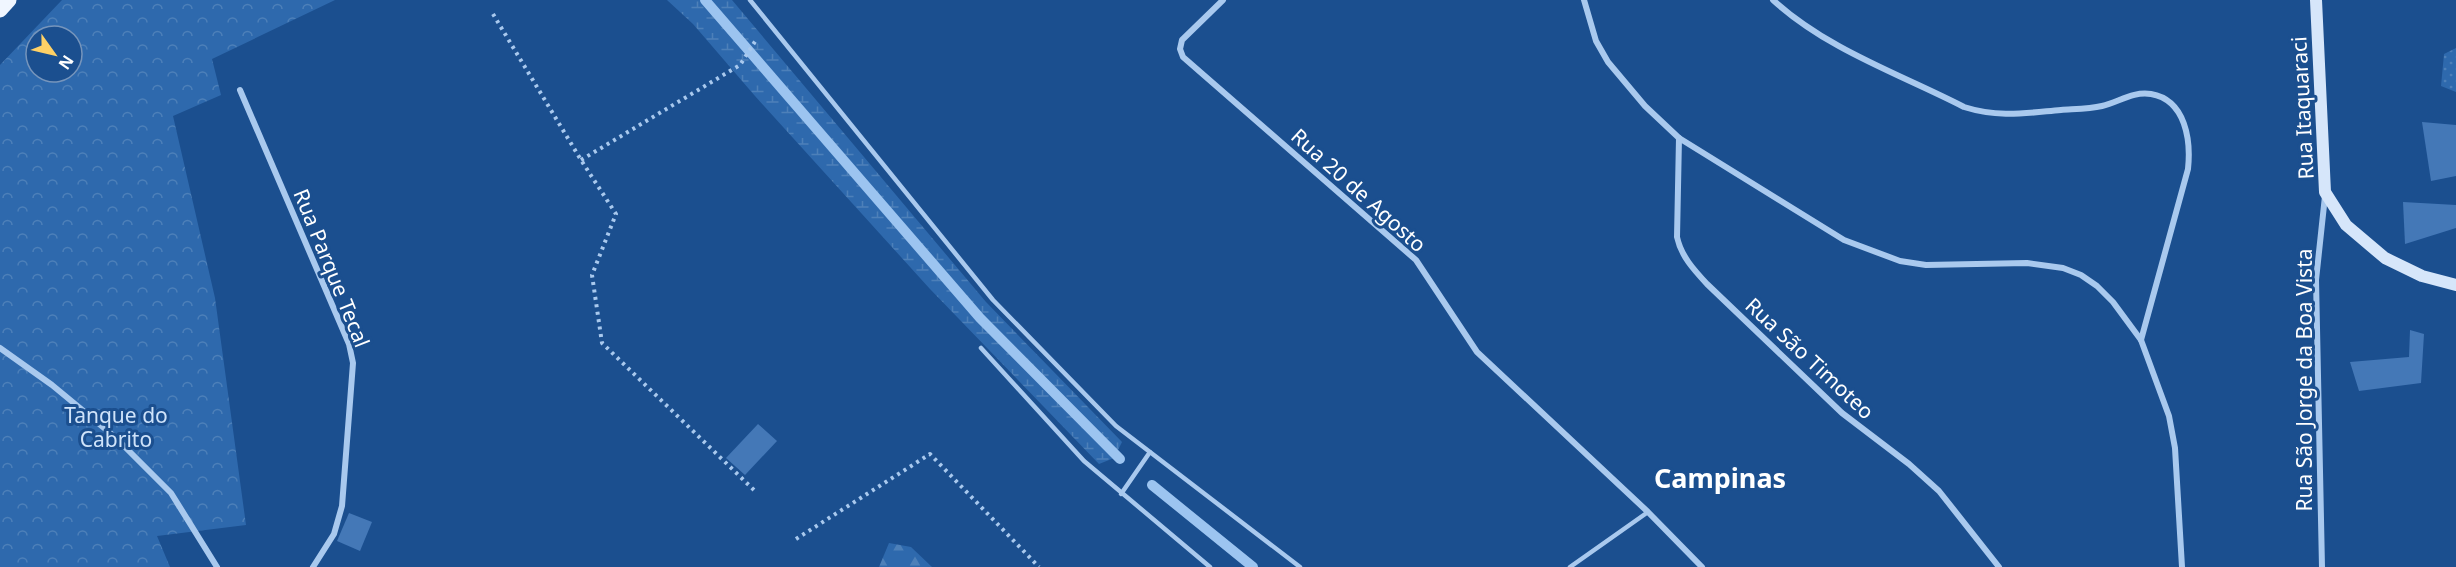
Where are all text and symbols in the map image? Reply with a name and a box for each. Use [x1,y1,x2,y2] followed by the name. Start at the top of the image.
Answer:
[24,24,84,84] north arrow
[2284,36,2320,180] street label: Rua Itaquaraci
[54,51,79,74] text: N
[1286,122,1432,258] street label: Rua 20 de Agosto
[287,185,377,351] street label: Rua Parque Tecal
[2290,248,2318,512] street label: Rua São Jorge da Boa Vista
[1740,291,1880,425] street label: Rua São Timoteo
[64,401,168,453] park label: Tanque do Cabrito
[1654,459,1786,496] district label: Campinas

